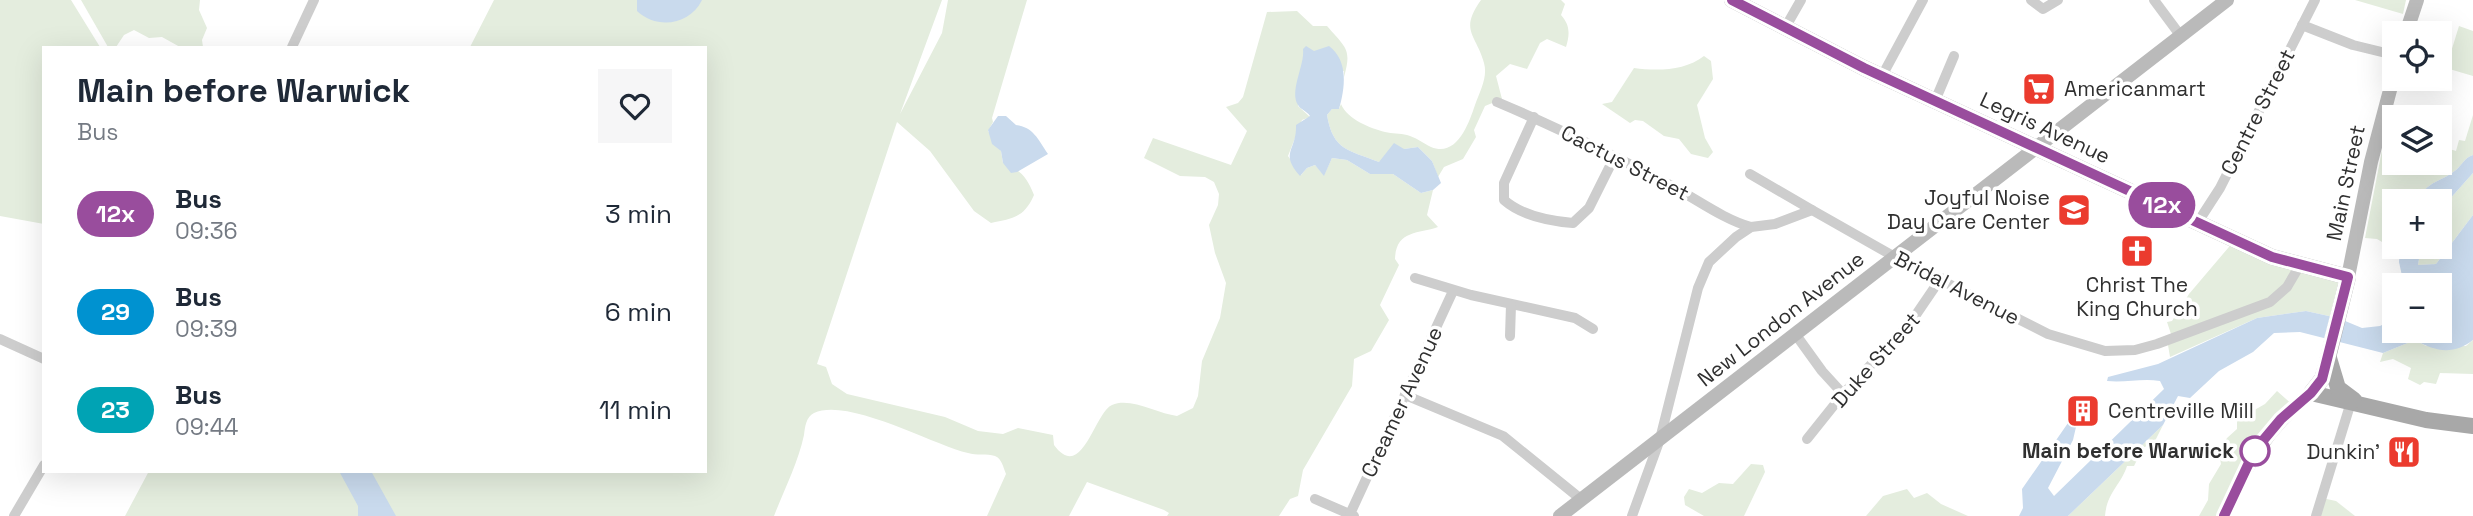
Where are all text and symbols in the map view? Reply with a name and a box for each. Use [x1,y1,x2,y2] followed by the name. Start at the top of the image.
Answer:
[2382,21,2452,343] map controls
[2382,21,2452,91] button: locate
[2214,44,2301,179] street label: Centre Street
[598,69,672,143] button: heart
[77,70,410,112] text: Main before Warwick
[2020,70,2058,108] supermarket icon: Americanmart
[2064,75,2206,102] place label: Americanmart
[1976,86,2115,170] street label: Legris Avenue
[2382,105,2452,175] button: layers
[77,117,118,147] text: Bus
[1556,119,1694,206] street label: Cactus Street
[2320,122,2371,243] street label: Main Street
[175,182,222,216] text: Bus
[2122,182,2202,228] line badge: 12x
[1887,184,2050,235] place label: Joyful Noise Day Care Center
[2142,189,2182,220] text: 12x
[2382,189,2452,259] button: +
[2055,191,2093,229] school or university icon: Joyful Noise Day Care Center
[605,197,672,231] text: 3 min
[96,198,135,229] text: 12x
[175,216,238,246] text: 09:36
[2118,232,2156,270] church icon: Christ The King Church
[1890,244,2024,331] street label: Bridal Avenue
[1692,245,1869,392] street label: New London Avenue
[2076,271,2198,322] place label: Christ The King Church
[2382,273,2452,343] button: −
[175,280,222,314] text: Bus
[605,295,672,329] text: 6 min
[101,296,130,327] text: 29
[1826,306,1926,413] street label: Duke Street
[175,314,238,344] text: 09:39
[1355,322,1448,481] street label: Creamer Avenue
[175,378,222,412] text: Bus
[2064,392,2102,430] building icon: Centreville Mill
[599,393,672,427] text: 11 min
[101,394,130,425] text: 23
[2108,397,2254,424] place label: Centreville Mill
[175,412,238,442] text: 09:44
[2385,433,2423,471] restaurant icon: Dunkin'
[2240,436,2270,466] marker: Main before Warwick
[2022,437,2234,464] place label: Main before Warwick
[2306,438,2380,465] place label: Dunkin'

